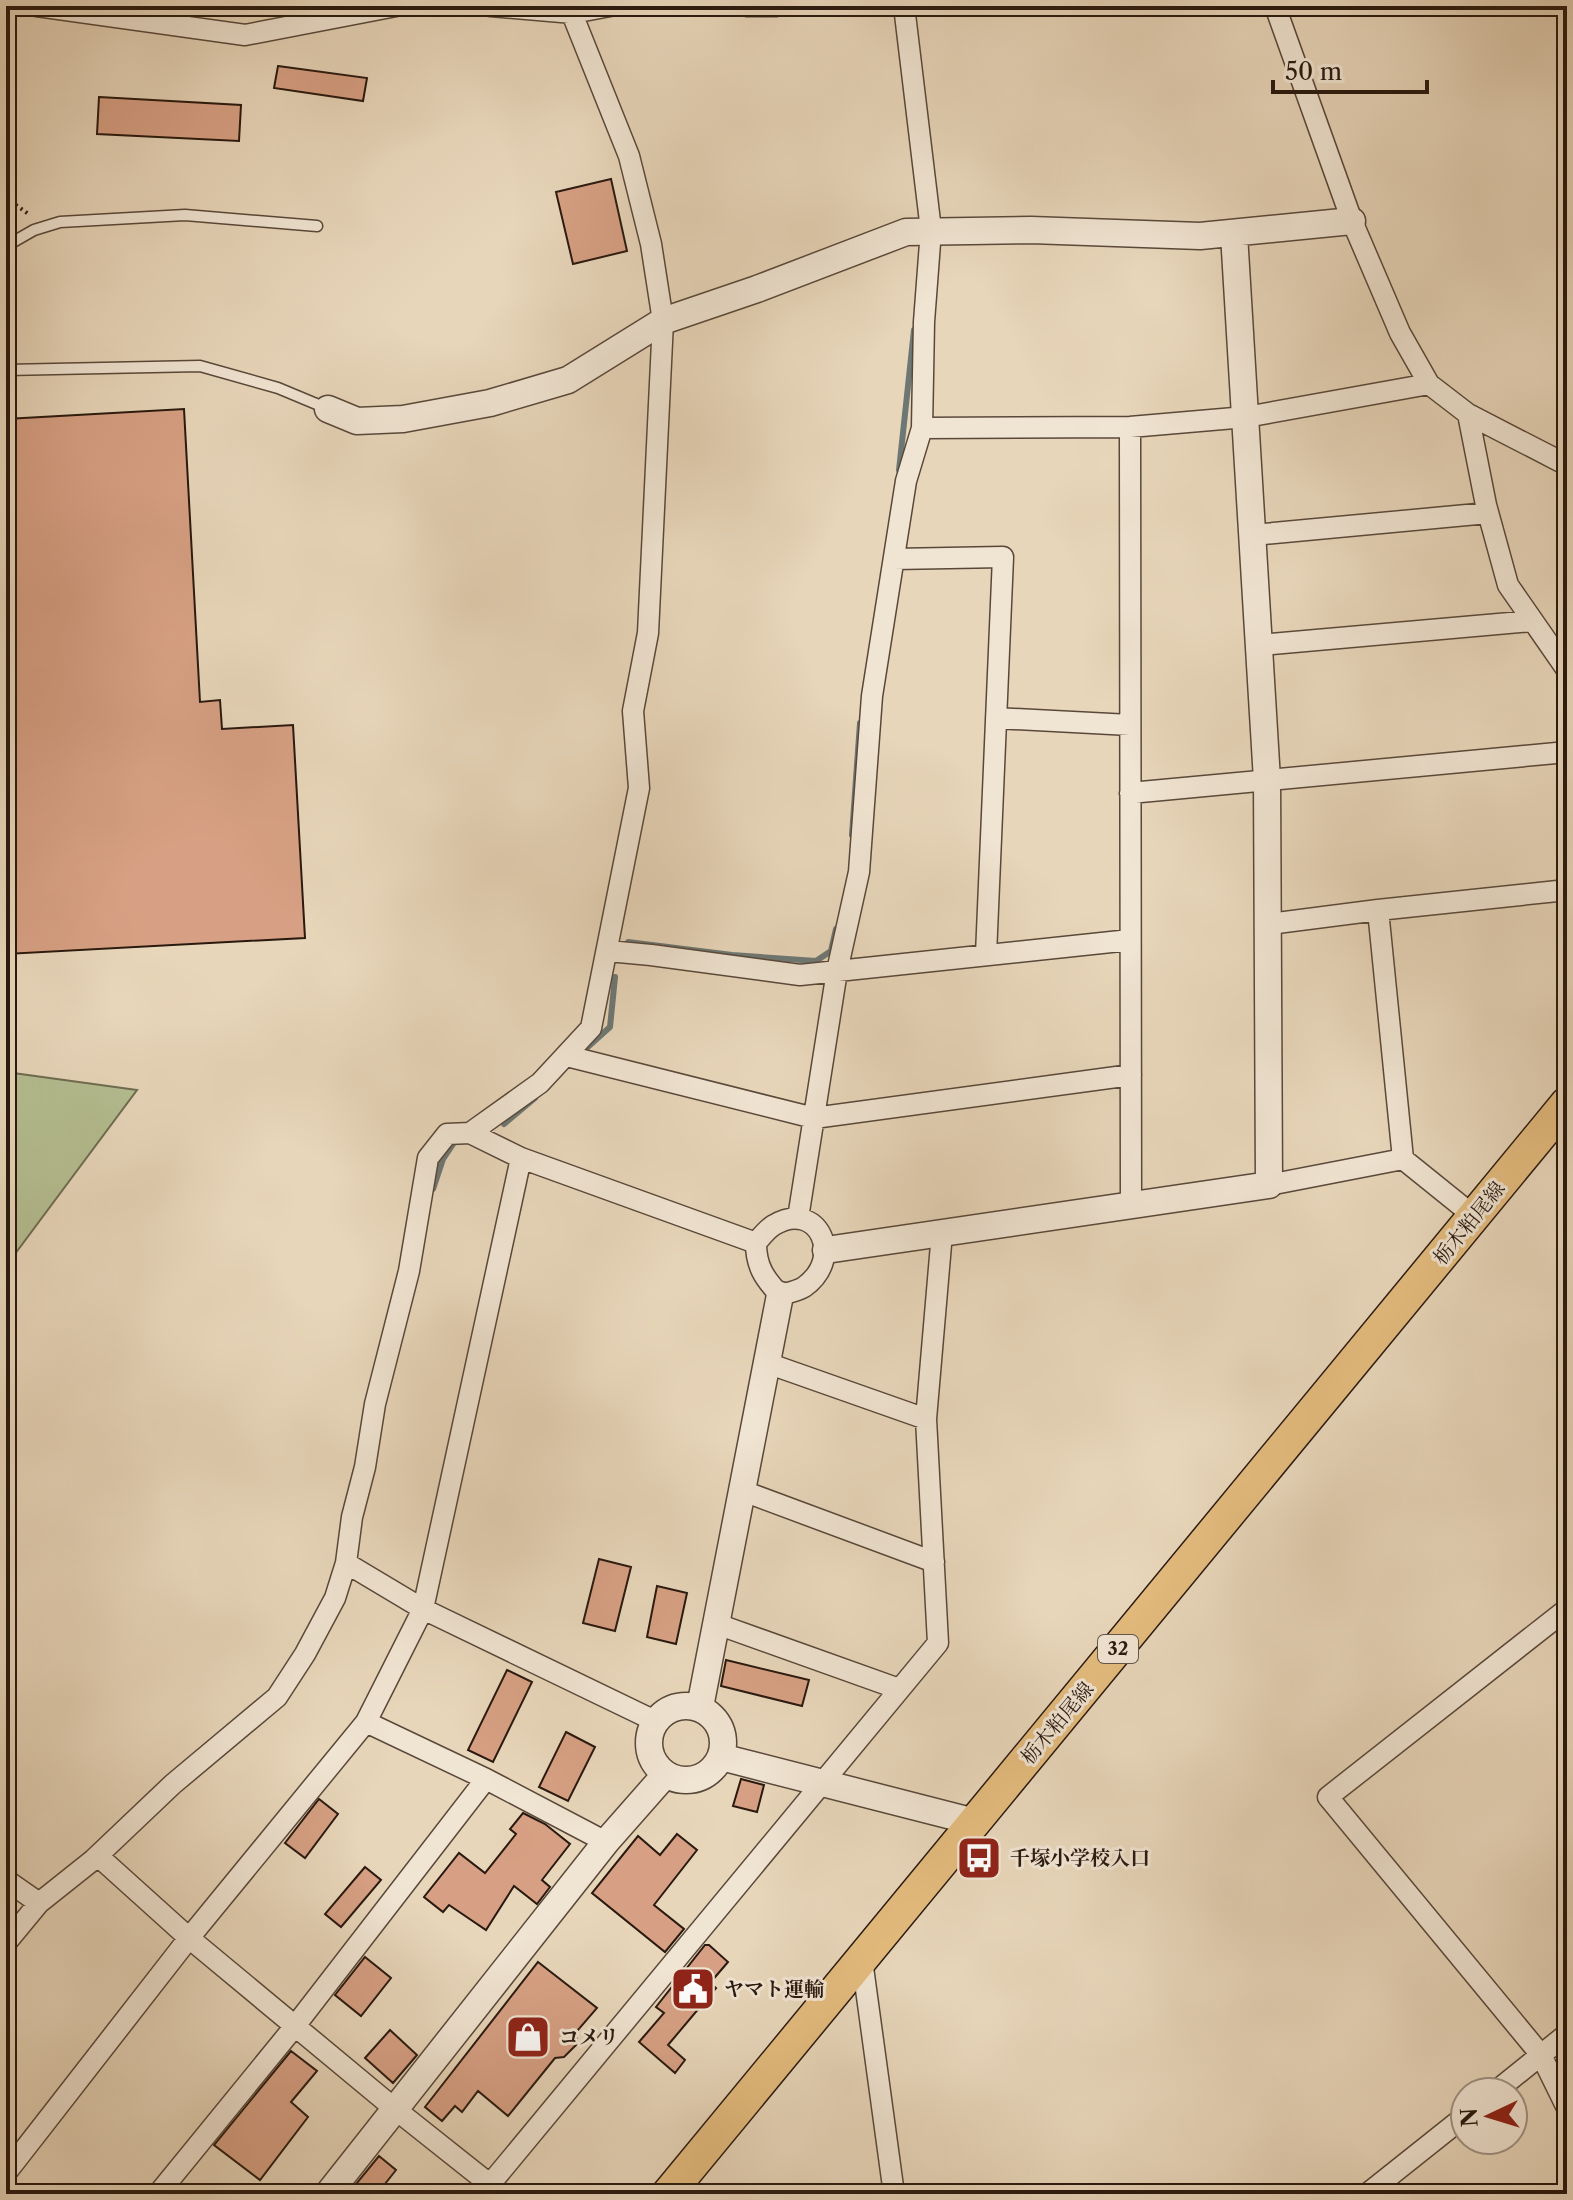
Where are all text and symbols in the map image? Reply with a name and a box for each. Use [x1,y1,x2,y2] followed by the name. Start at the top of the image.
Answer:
[1273,44,1427,94] scale bar
[1285,57,1342,86] text: 50 m
[1428,1177,1510,1269] street label: 栃木粕尾線
[1098,1635,1138,1663] road number: 32
[1016,1677,1098,1769] street label: 栃木粕尾線
[955,1834,1003,1882] bus stop icon: 千塚小学校入口
[1010,1846,1150,1870] place label: 千塚小学校入口
[669,1965,717,2013] public building icon: ヤマト運輸
[724,1977,824,2001] place label: ヤマト運輸
[504,2013,552,2061] shop icon: コメリ
[559,2025,619,2049] place label: コメリ
[1449,2076,1529,2156] north arrow
[1455,2107,1484,2128] text: N

